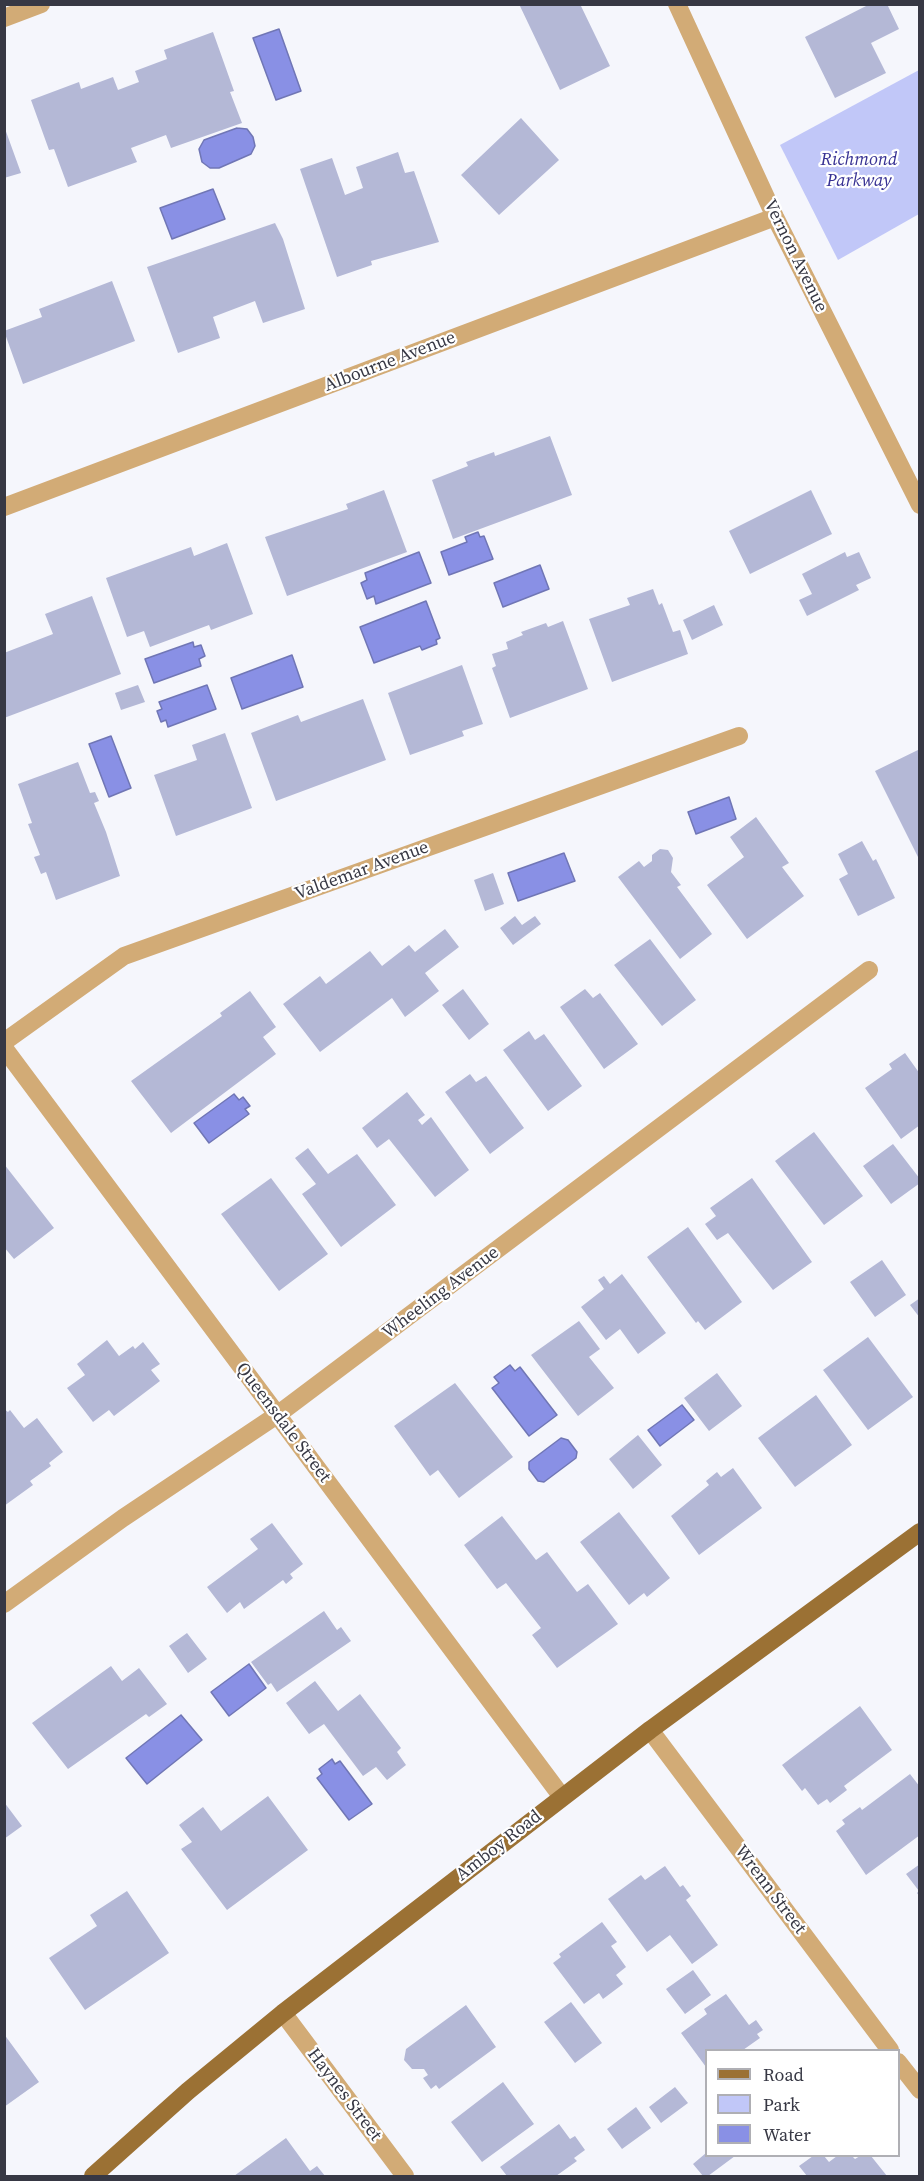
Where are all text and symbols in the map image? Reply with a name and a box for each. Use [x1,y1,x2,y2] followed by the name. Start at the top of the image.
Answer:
[821,149,897,192] park label: Richmond Parkway
[758,196,832,316] street label: Vernon Avenue
[321,327,459,397] street label: Albourne Avenue
[292,837,432,905] street label: Valdemar Avenue
[378,1242,504,1344] street label: Wheeling Avenue
[231,1359,335,1487] street label: Queensdale Street
[452,1806,546,1886] street label: Amboy Road
[730,1841,810,1939] street label: Wrenn Street
[302,2044,386,2146] street label: Haynes Street
[705,2049,900,2157] legend
[763,2062,804,2087] text: Road
[763,2092,800,2117] text: Park
[763,2122,811,2147] text: Water

